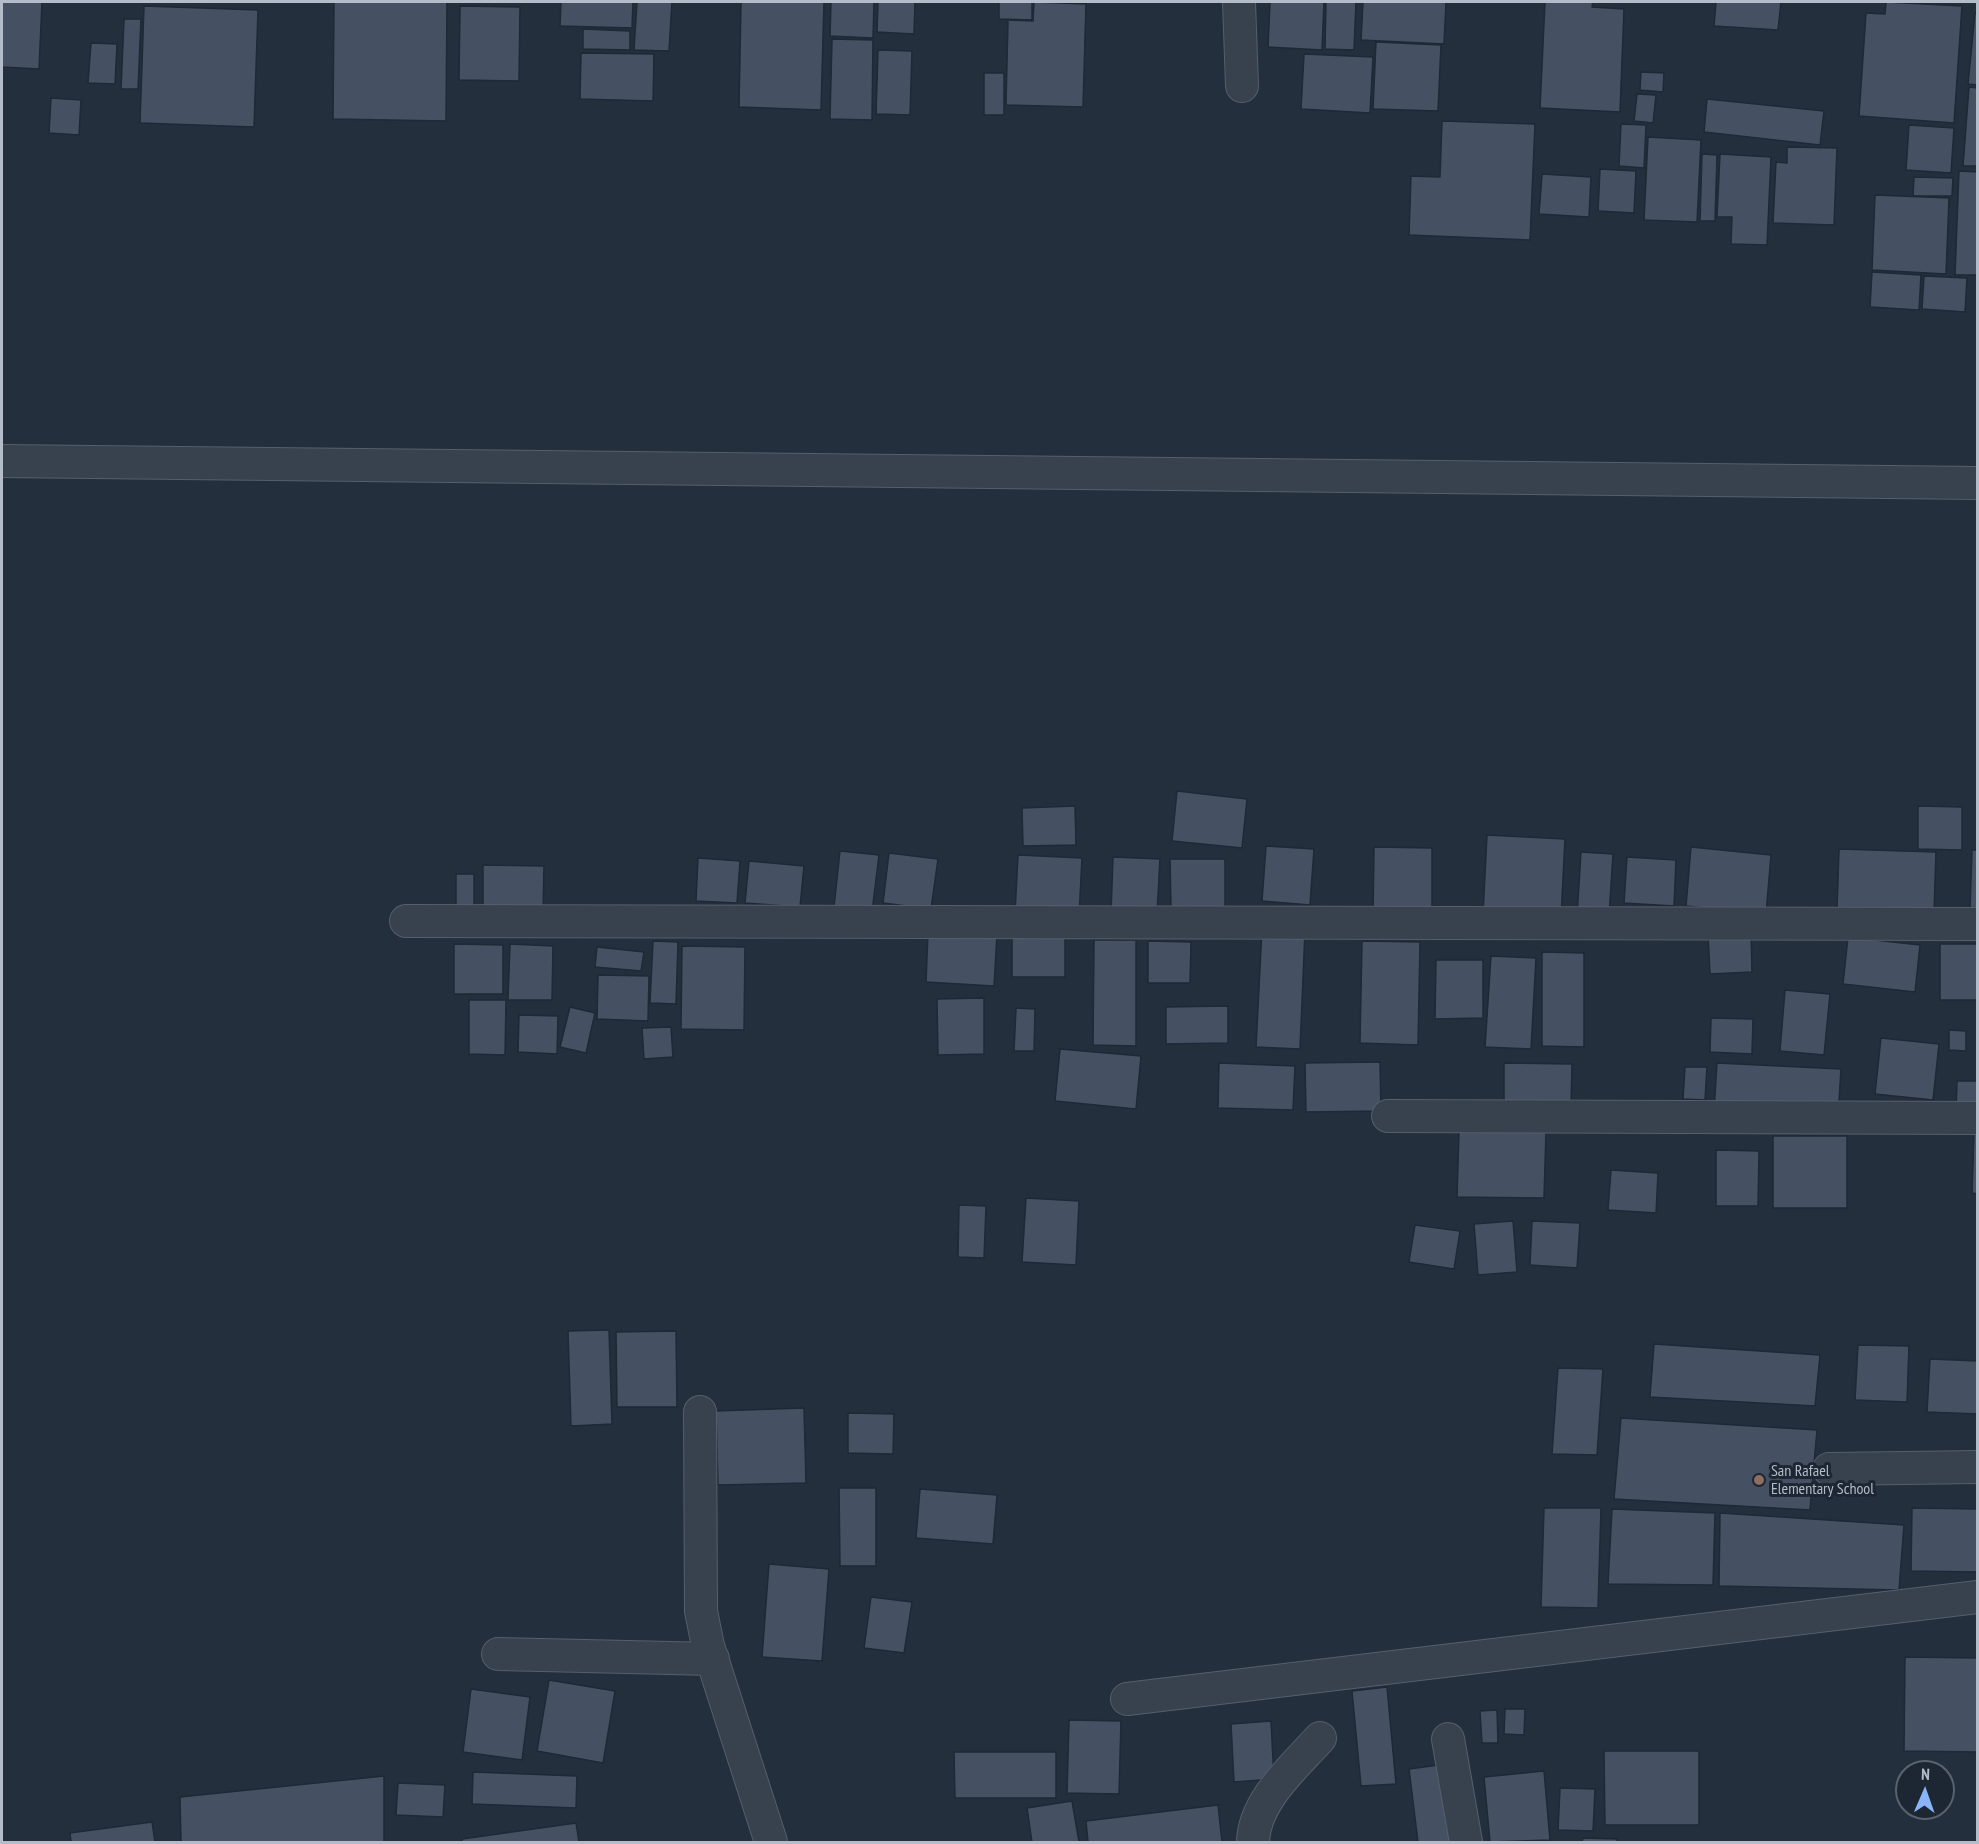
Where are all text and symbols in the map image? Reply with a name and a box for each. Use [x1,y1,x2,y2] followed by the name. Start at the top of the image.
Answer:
[1771,1461,1874,1499] place label: San Rafael Elementary School
[1752,1473,1766,1487] marker: San Rafael Elementary School
[1895,1760,1955,1820] north arrow
[1921,1764,1930,1784] text: N

